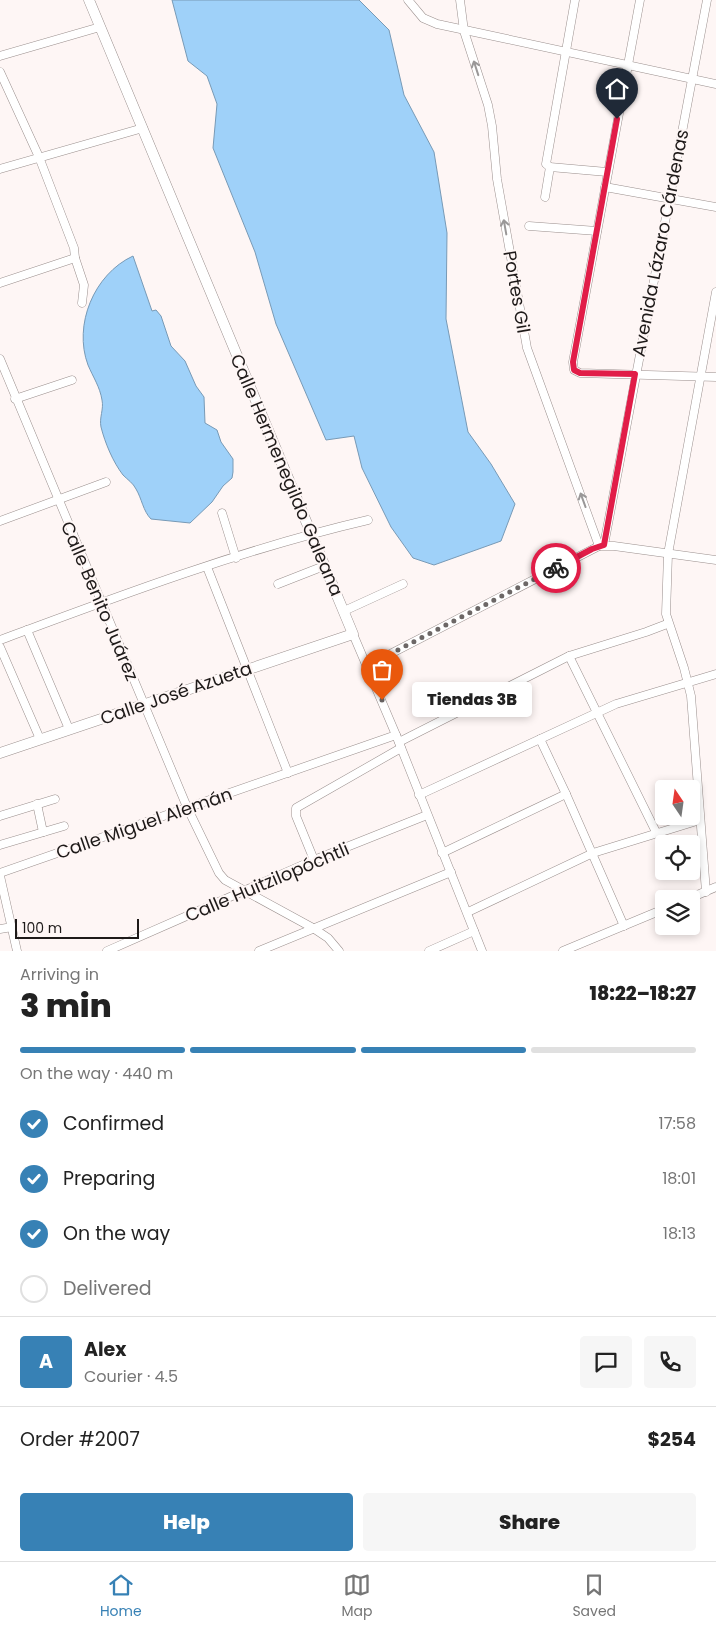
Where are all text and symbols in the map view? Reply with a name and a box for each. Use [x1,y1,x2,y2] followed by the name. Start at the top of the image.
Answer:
[471,60,481,76] one-way arrow
[596,68,638,119] pin
[603,75,631,103] icon: home
[626,127,694,359] street label: Avenida Lázaro Cárdenas
[500,219,510,235] one-way arrow
[497,249,537,335] street label: Portes Gil
[225,350,349,600] street label: Calle Hermenegildo Galeana
[578,493,587,508] one-way arrow
[55,517,145,685] street label: Calle Benito Juárez
[531,543,581,593] courier
[542,554,570,582] icon: bike
[361,649,403,700] pin
[97,655,255,731] street label: Calle José Azueta
[368,656,396,684] icon: bag
[412,682,532,718] callout: Tiendas 3B
[427,688,517,711] text: Tiendas 3B
[655,780,700,825] north arrow
[655,780,700,935] map controls
[53,781,235,865] street label: Calle Miguel Alemán
[655,835,700,880] button: locate
[181,836,353,928] street label: Calle Huitzilopóchtli
[655,890,700,935] button: layers
[15,916,139,939] scale bar
[22,918,62,938] text: 100 m
[20,963,99,986] text: Arriving in
[590,980,696,1007] text: 18:22–18:27
[20,983,112,1028] text: 3 min
[20,1062,173,1085] text: On the way · 440 m
[20,1110,48,1138] icon: check
[63,1110,164,1137] text: Confirmed
[659,1112,696,1135] text: 17:58
[20,1165,48,1193] icon: check
[63,1165,155,1192] text: Preparing
[662,1167,696,1190] text: 18:01
[20,1220,48,1248] icon: check
[63,1220,170,1247] text: On the way
[663,1222,696,1245] text: 18:13
[63,1275,152,1302] text: Delivered
[84,1336,126,1363] text: Alex
[580,1336,632,1388] button: chat
[644,1336,696,1388] button: phone
[39,1348,53,1375] text: A
[84,1365,178,1388] text: Courier · 4.5
[20,1426,140,1453] text: Order #2007
[647,1426,696,1453] text: $254
[20,1493,353,1551] button: Help
[363,1493,696,1551] button: Share
[100,1571,142,1622] tab: Home
[342,1571,373,1622] tab: Map
[572,1571,616,1622] tab: Saved

